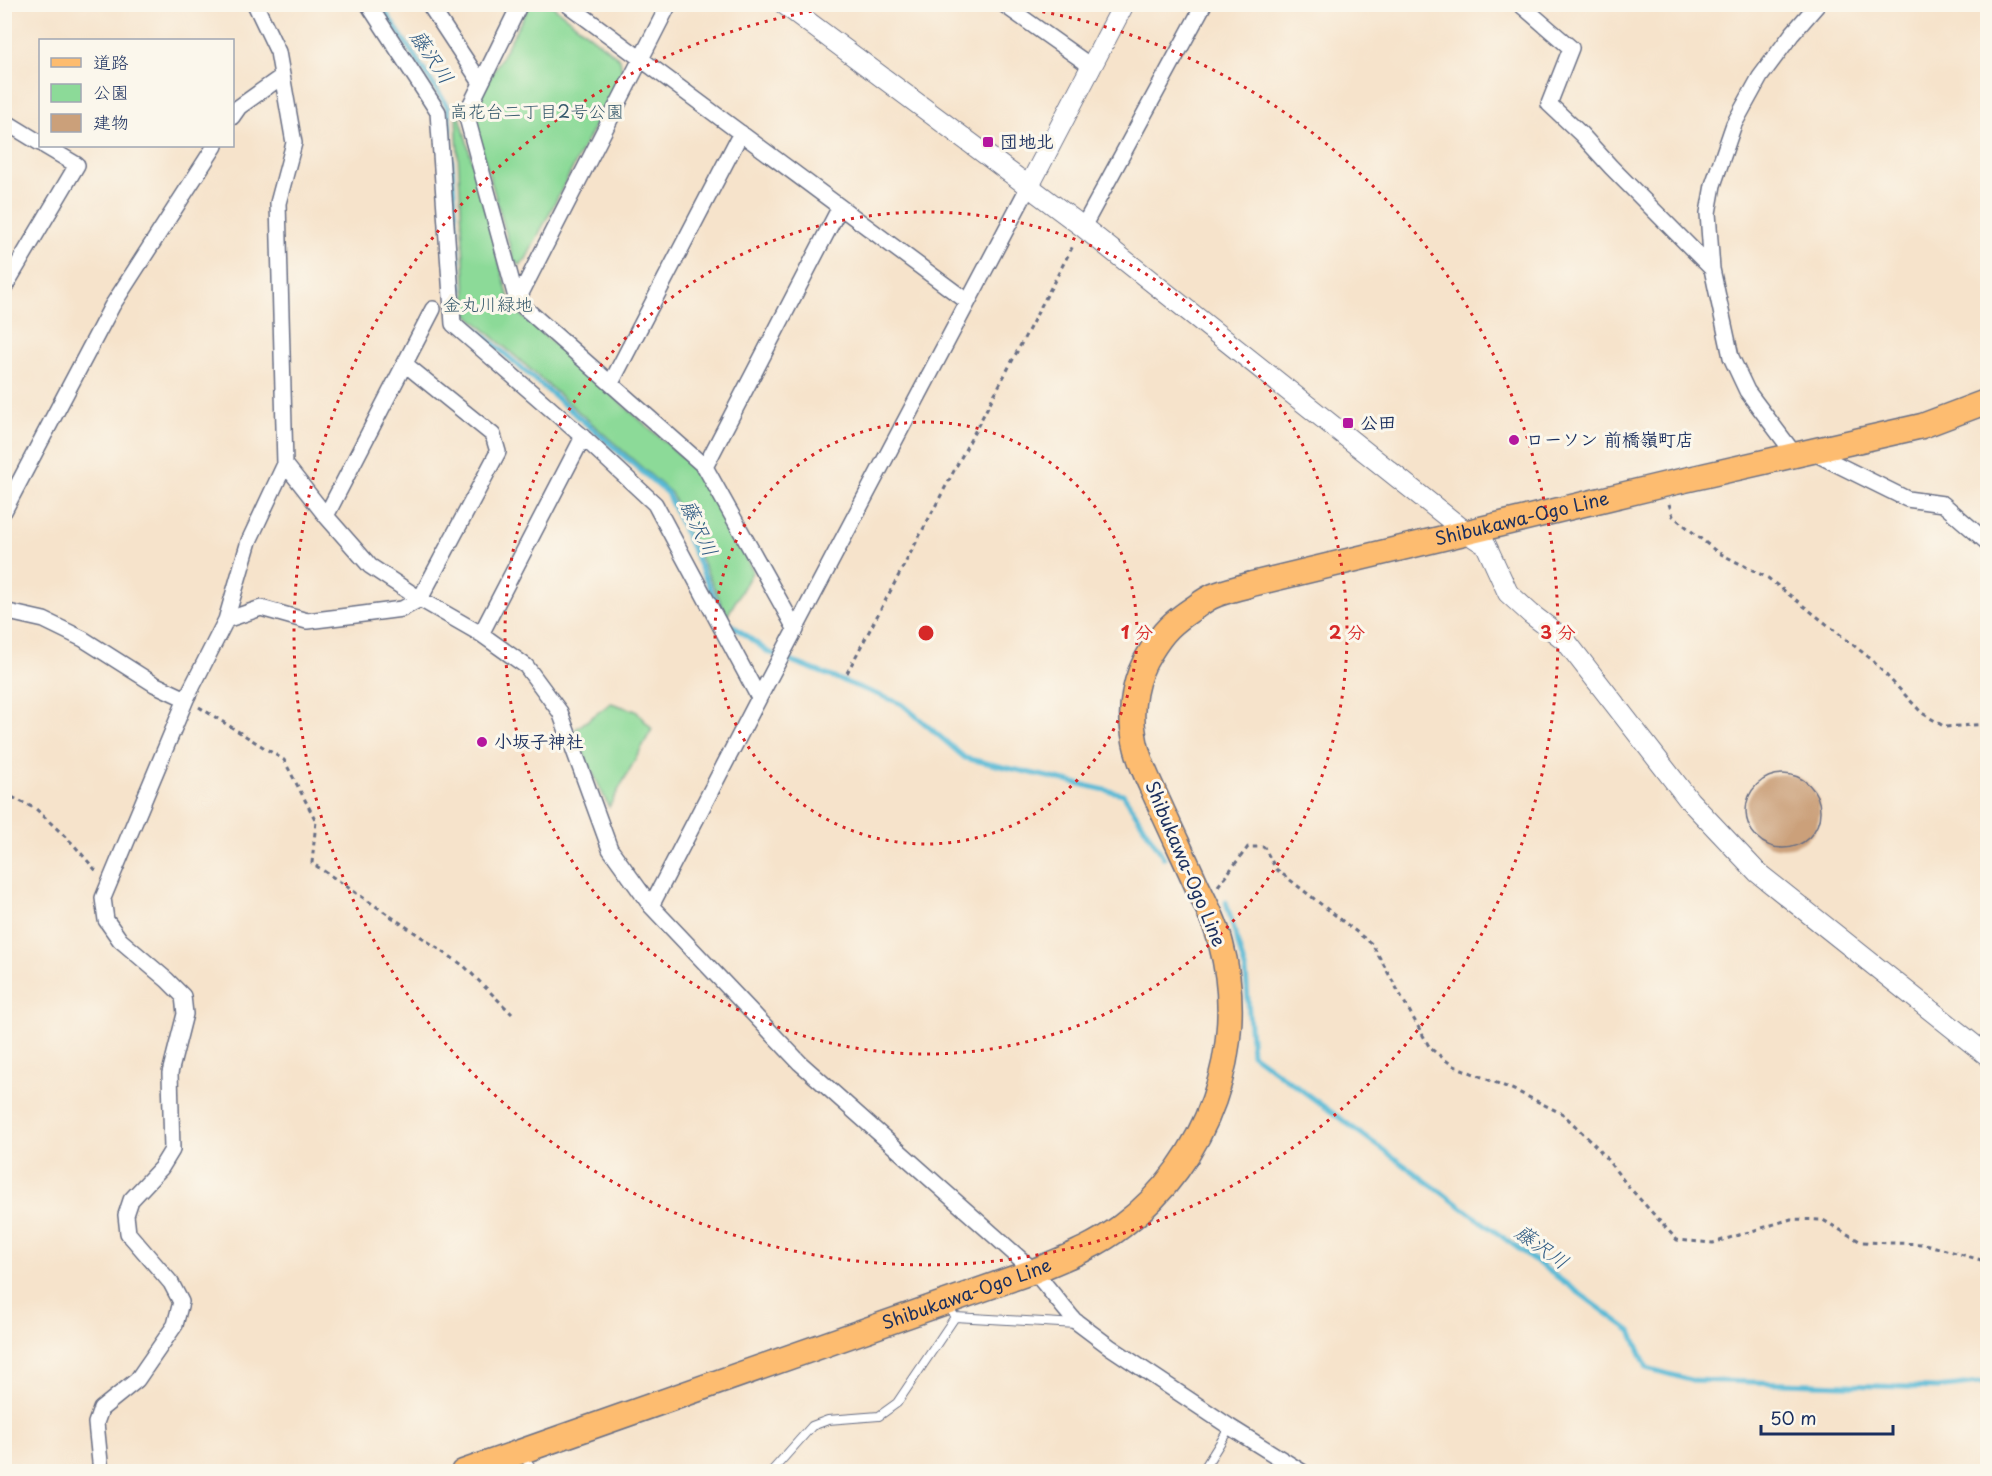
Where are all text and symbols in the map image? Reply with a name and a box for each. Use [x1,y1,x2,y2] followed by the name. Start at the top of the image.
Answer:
[404,23,462,90] water label: 藤沢川
[39,39,234,147] legend
[93,48,129,75] text: 道路
[93,78,129,105] text: 公園
[450,97,624,124] park label: 高花台二丁目2号公園
[93,108,129,135] text: 建物
[1000,127,1054,154] place label: 団地北
[981,135,995,149] marker: 団地北
[443,290,533,317] park label: 金丸川緑地
[1360,408,1396,435] place label: 公田
[1341,416,1355,430] marker: 公田
[1526,425,1694,452] place label: ローソン 前橋嶺町店
[1507,433,1521,447] marker: ローソン 前橋嶺町店
[1432,484,1611,552] street label: Shibukawa-Ogo Line
[674,494,726,561] water label: 藤沢川
[1121,618,1153,645] text: 1 分
[1329,618,1365,645] text: 2 分
[1540,618,1576,645] text: 3 分
[916,623,936,643] centre of rings
[494,727,584,754] place label: 小坂子神社
[475,735,489,749] marker: 小坂子神社
[1139,776,1234,951] street label: Shibukawa-Ogo Line
[1510,1216,1576,1276] water label: 藤沢川
[878,1250,1055,1336] street label: Shibukawa-Ogo Line
[1761,1398,1893,1436] scale bar
[1770,1404,1817,1431] text: 50 m

